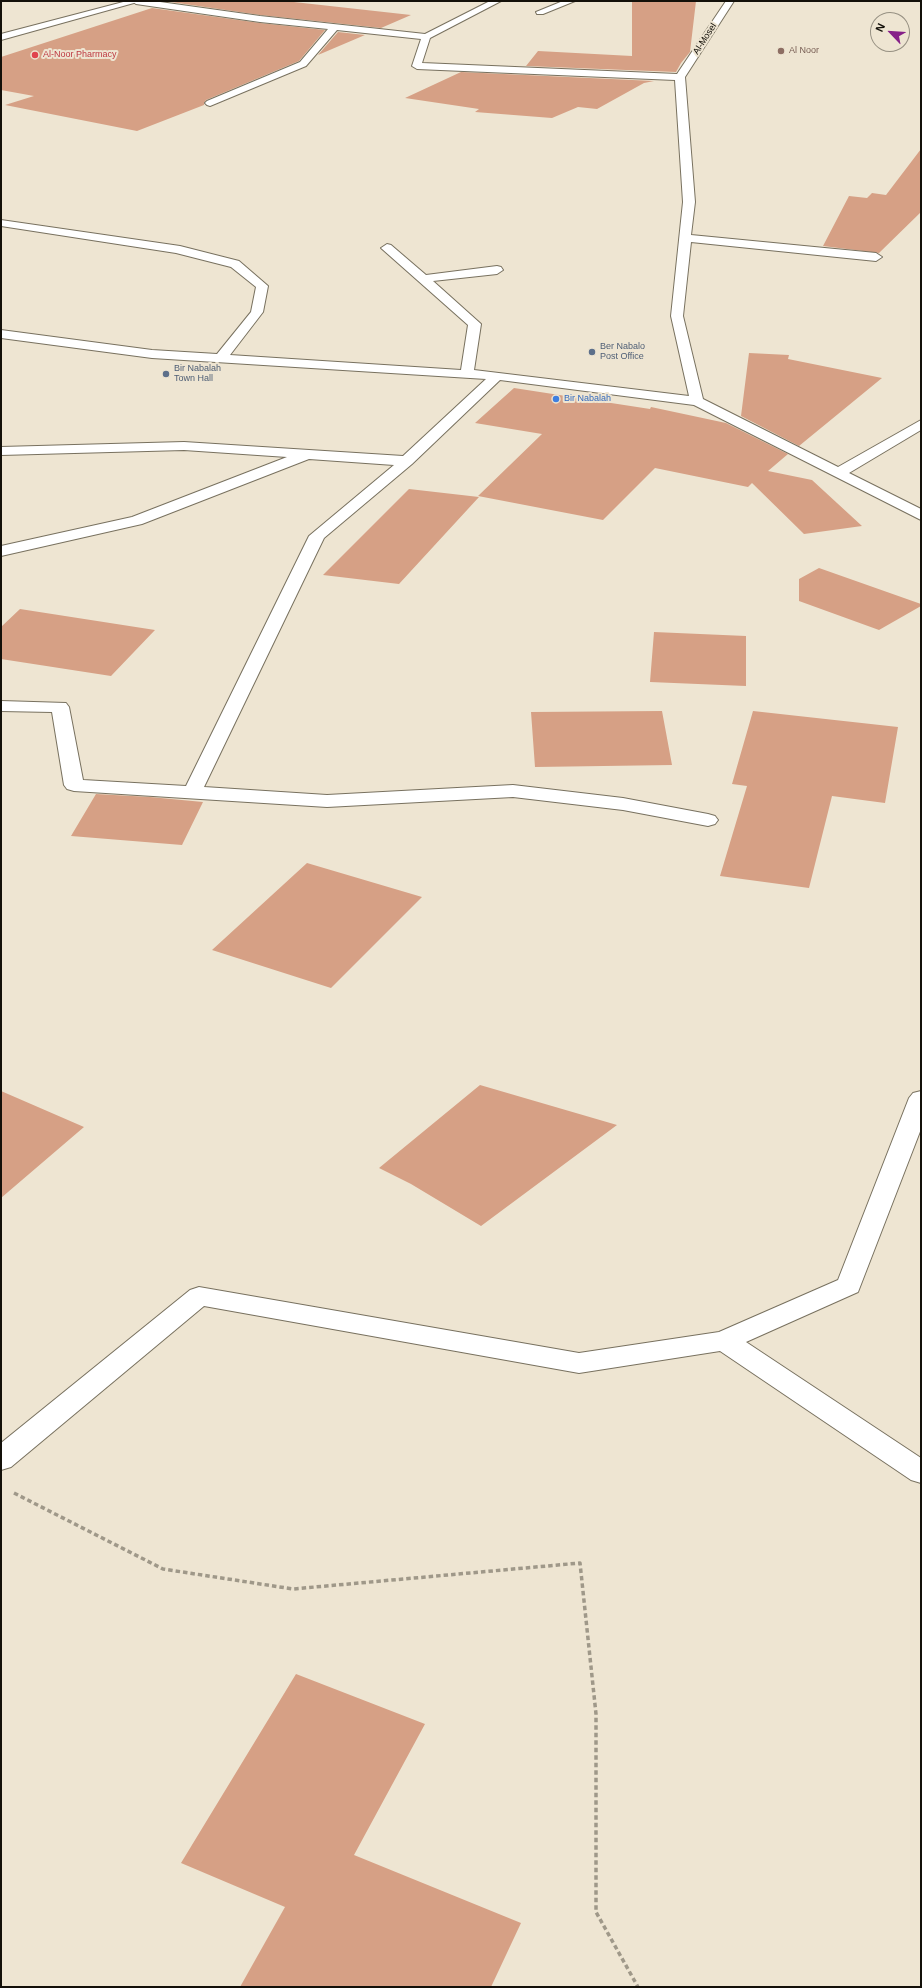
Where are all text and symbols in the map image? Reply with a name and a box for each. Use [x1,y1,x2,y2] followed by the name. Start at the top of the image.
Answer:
[870,12,910,52] north arrow
[691,21,719,57] street label: Al-Mosel
[873,21,887,33] text: N
[776,46,786,56] marker: Al Noor
[789,46,819,56] place label: Al Noor
[30,50,40,60] marker: Al-Noor Pharmacy
[43,50,117,60] place label: Al-Noor Pharmacy
[600,342,645,363] place label: Ber Nabalo Post Office
[587,347,597,357] marker: Ber Nabalo Post Office
[174,364,221,385] place label: Bir Nabalah Town Hall
[161,369,171,379] marker: Bir Nabalah Town Hall
[551,394,561,404] marker: Bir Nabalah
[564,394,611,404] place label: Bir Nabalah

